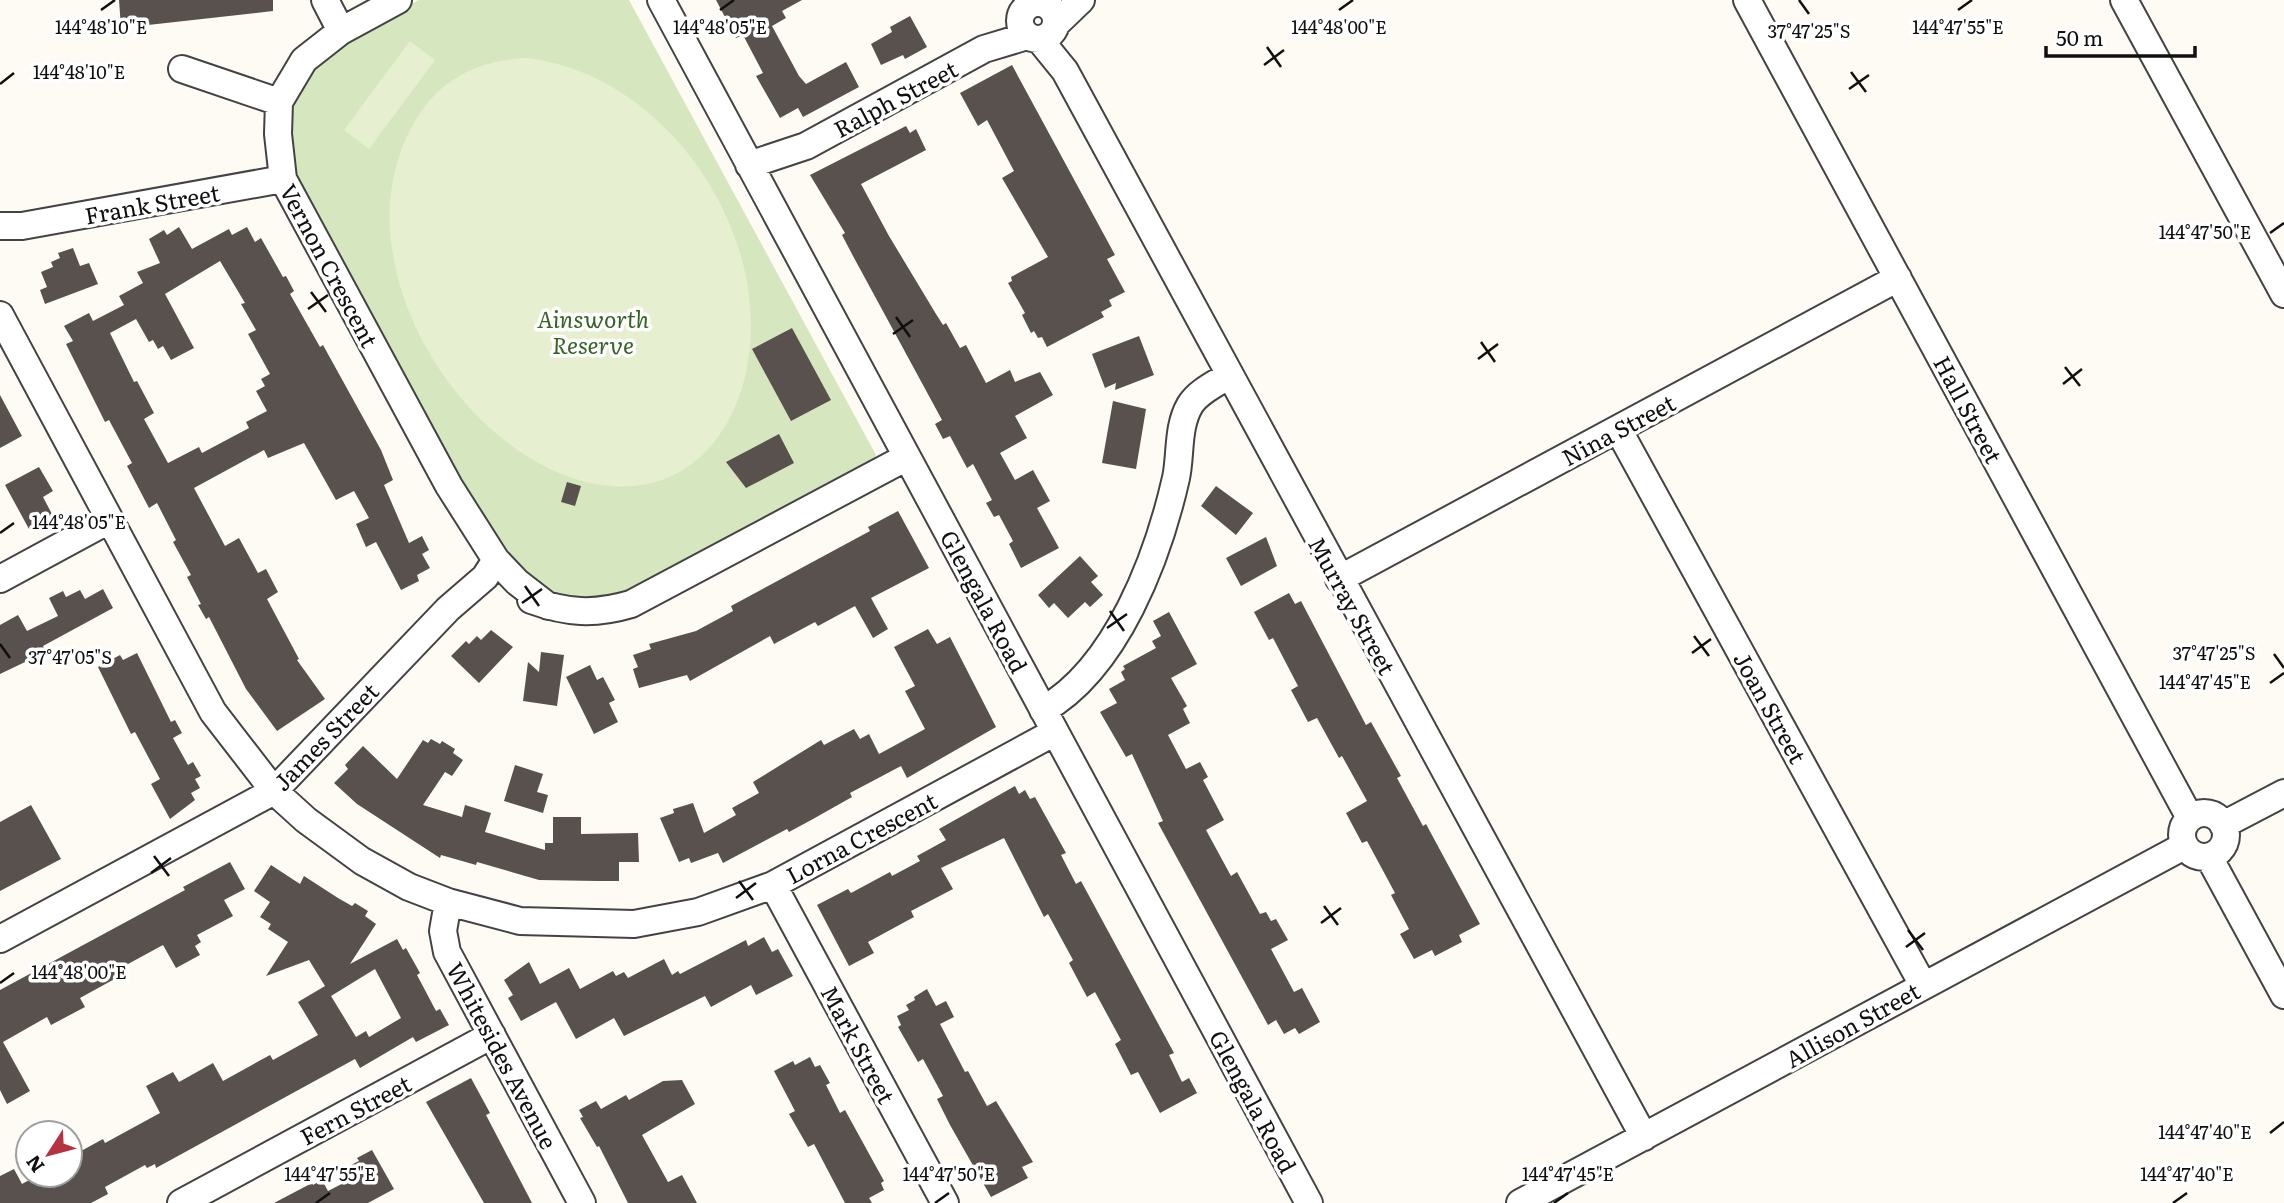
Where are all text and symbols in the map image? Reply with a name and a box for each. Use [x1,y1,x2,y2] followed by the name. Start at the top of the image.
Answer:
[55,13,147,40] text: 144°48'10"E
[673,13,767,40] text: 144°48'05"E
[1291,13,1387,40] text: 144°48'00"E
[1912,13,2004,40] text: 144°47'55"E
[2046,14,2195,58] scale bar
[1768,17,1850,44] text: 37°47'25"S
[2056,21,2103,52] text: 50 m
[827,51,964,145] street label: Ralph Street
[33,58,125,85] text: 144°48'10"E
[82,174,223,232] street label: Frank Street
[272,177,388,354] street label: Vernon Crescent
[2159,218,2251,245] text: 144°47'50"E
[537,301,650,361] park label: Ainsworth Reserve
[1926,349,2012,469] street label: Hall Street
[1555,385,1681,473] street label: Nina Street
[32,508,126,535] text: 144°48'05"E
[933,524,1037,678] street label: Glengala Road
[1301,530,1405,681] street label: Murray Street
[2173,639,2255,666] text: 37°47'25"S
[28,643,112,670] text: 37°47'05"S
[1726,645,1816,770] street label: Joan Street
[2159,668,2251,695] text: 144°47'45"E
[265,674,386,798] street label: James Street
[779,783,943,891] street label: Lorna Crescent
[439,955,567,1155] street label: Whitesides Avenue
[31,958,127,985] text: 144°48'00"E
[1778,973,1926,1075] street label: Allison Street
[814,979,905,1110] street label: Mark Street
[1202,1024,1306,1178] street label: Glengala Road
[293,1065,417,1153] street label: Fern Street
[2158,1118,2252,1145] text: 144°47'40"E
[14,1119,84,1189] north arrow
[18,1150,50,1179] text: N
[284,1160,376,1187] text: 144°47'55"E
[903,1160,995,1187] text: 144°47'50"E
[1522,1160,1614,1187] text: 144°47'45"E
[2140,1160,2234,1187] text: 144°47'40"E

